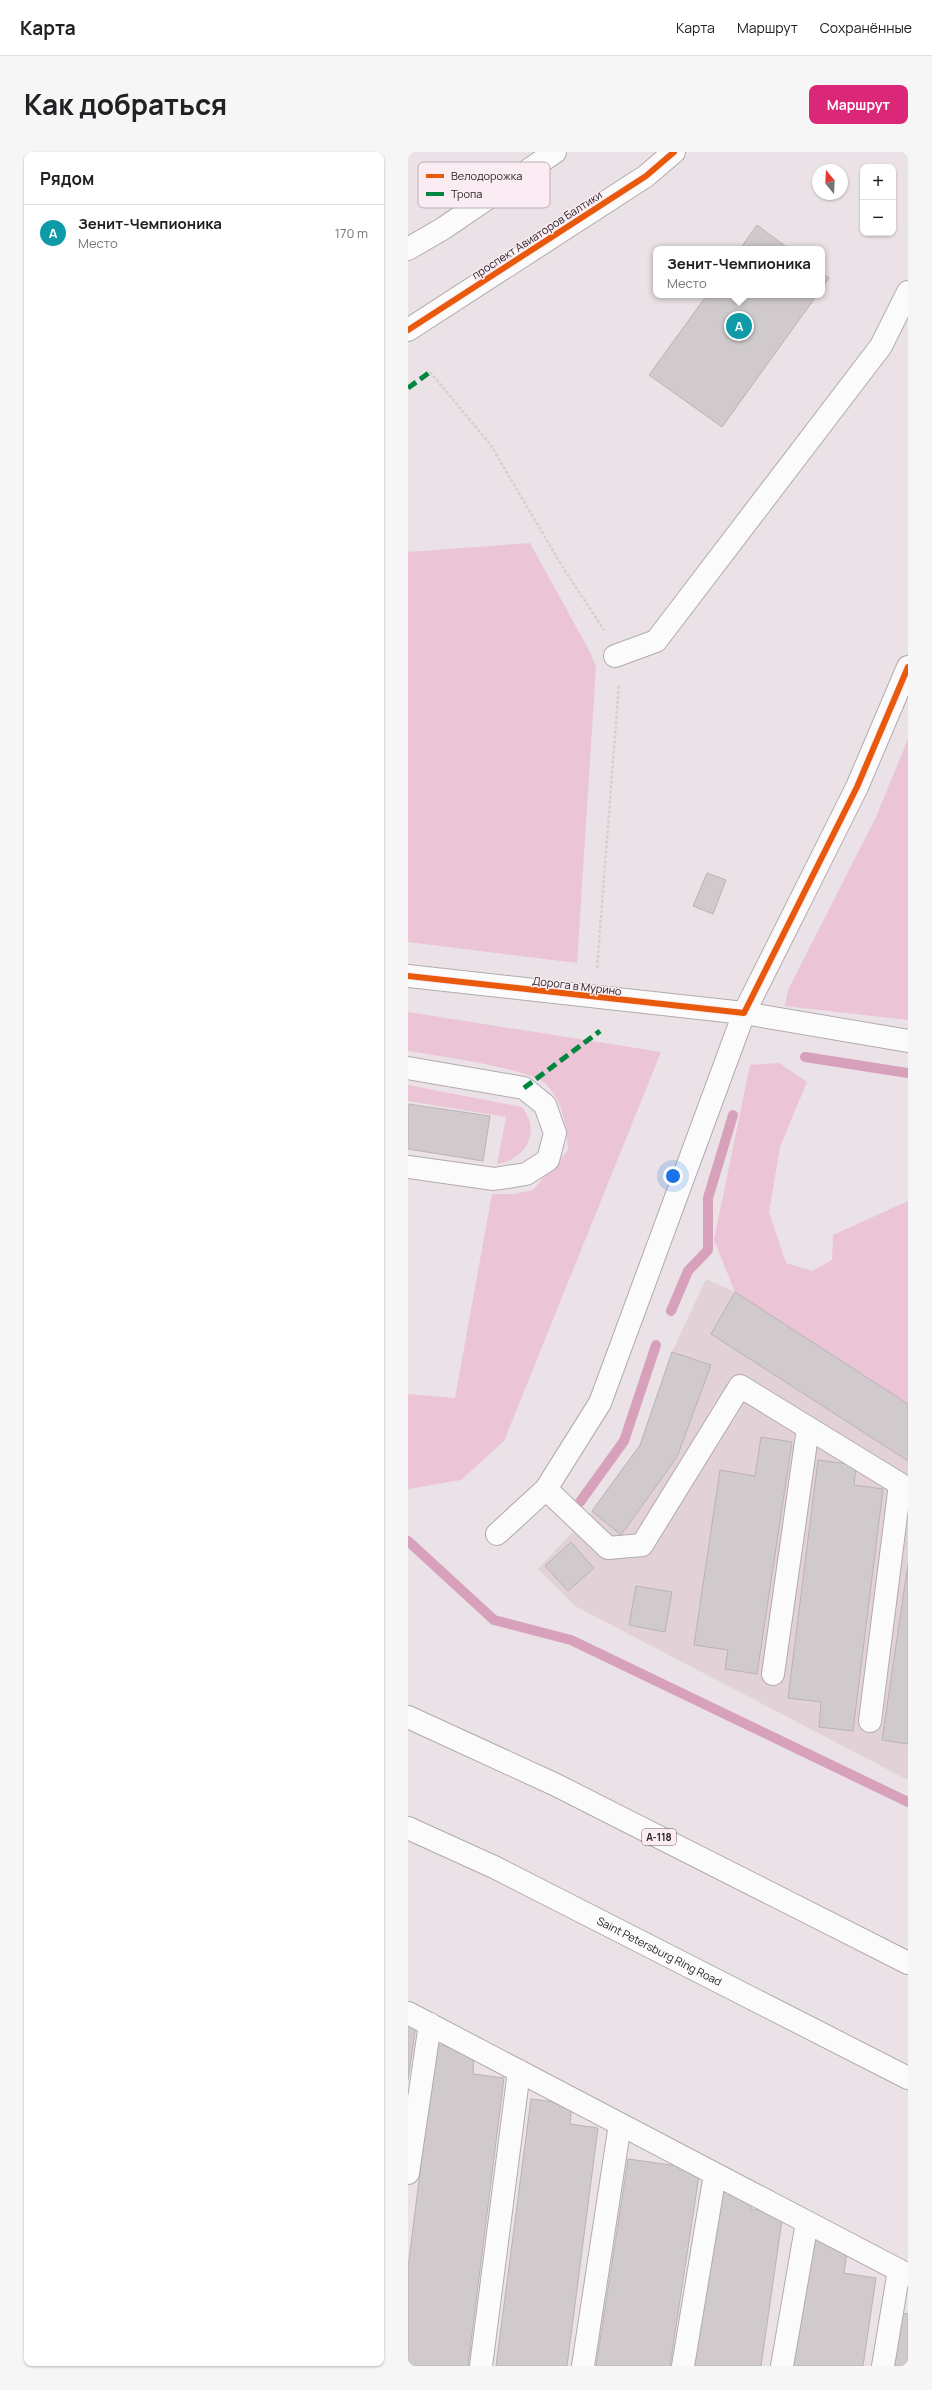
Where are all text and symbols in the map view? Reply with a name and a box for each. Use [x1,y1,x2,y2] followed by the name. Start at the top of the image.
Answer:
[20,15,76,41] text: Карта
[676,18,715,37] text: Карта
[737,18,798,37] text: Маршрут
[820,18,912,37] text: Сохранённые
[24,85,227,123] text: Как добраться
[809,85,908,124] button: Маршрут
[418,162,550,208] legend
[812,164,848,200] north arrow
[860,164,896,236] map controls
[860,164,896,200] button: +
[40,167,94,190] text: Рядом
[451,168,522,183] text: Велодорожка
[451,186,482,201] text: Тропа
[469,187,605,282] street label: проспект Авиаторов Балтики
[860,200,896,236] button: −
[78,213,222,234] text: Зенит-Чемпионика
[49,224,57,242] text: A
[335,224,368,242] text: 170 m
[78,234,118,252] text: Место
[653,246,825,298] popup
[667,253,811,274] text: Зенит-Чемпионика
[667,274,707,292] text: Место
[726,311,752,341] pin: A
[532,973,623,998] street label: Дорога в Мурино
[663,1166,683,1186] your location
[642,1829,676,1845] road number: А-118
[595,1913,725,1989] street label: Saint Petersburg Ring Road

